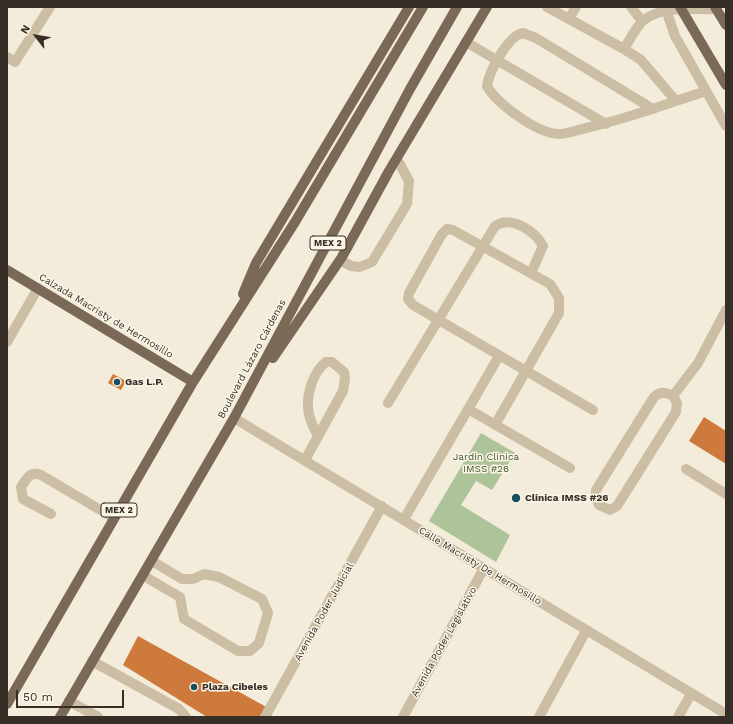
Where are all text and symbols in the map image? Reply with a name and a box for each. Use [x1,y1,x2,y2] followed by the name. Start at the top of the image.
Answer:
[16,16,56,56] north arrow
[18,23,33,36] text: N
[310,236,346,250] road number: MEX 2
[37,271,175,361] street label: Calzada Macristy de Hermosillo
[215,297,289,421] street label: Boulevard Lázaro Cárdenas
[125,376,163,388] place label: Gas L.P.
[112,377,122,387] marker: Gas L.P.
[453,451,519,474] park label: Jardin Clinica IMSS #26
[510,492,522,504] marker: Clinica IMSS #26
[525,492,608,504] place label: Clinica IMSS #26
[101,503,137,517] road number: MEX 2
[416,524,544,608] street label: Calle Macristy De Hermosillo
[292,561,356,663] street label: Avenida Poder Judicial
[409,585,479,699] street label: Avenida Poder Legislativo
[202,681,268,693] place label: Plaza Cibeles
[18,682,126,708] scale bar
[189,682,199,692] marker: Plaza Cibeles
[23,690,53,704] text: 50 m

